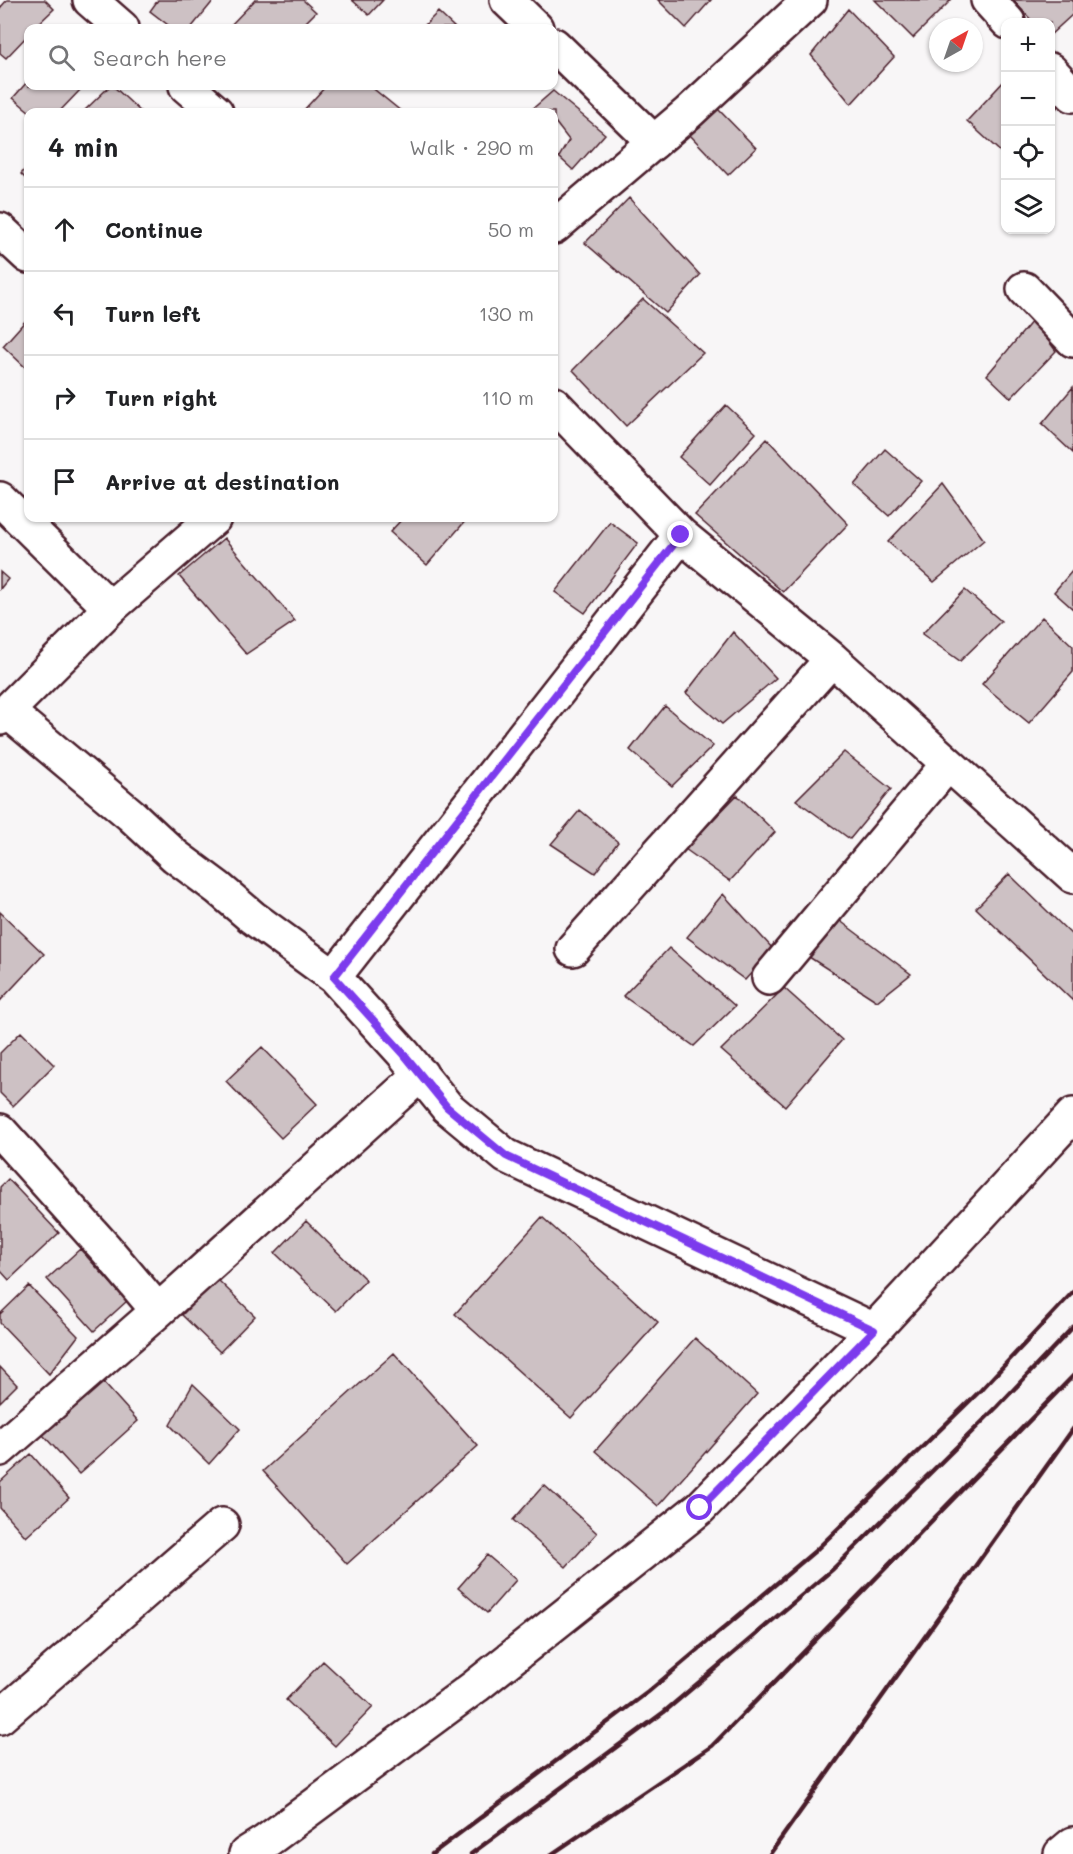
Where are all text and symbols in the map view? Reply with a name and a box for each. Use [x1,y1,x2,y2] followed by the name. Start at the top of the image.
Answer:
[929,18,983,72] north arrow
[1001,18,1055,234] map controls
[1001,18,1055,72] button: +
[24,24,558,90] search box
[45,41,78,74] icon: search
[93,43,227,72] text: Search here
[1001,72,1055,126] button: −
[1001,126,1055,180] button: locate
[48,130,118,164] text: 4 min
[409,134,534,160] text: Walk · 290 m
[1001,180,1055,234] button: layers
[48,213,81,246] icon: ahead
[105,215,203,244] text: Continue
[488,216,534,242] text: 50 m
[48,297,81,330] icon: left
[105,299,201,328] text: Turn left
[479,300,534,326] text: 130 m
[48,381,81,414] icon: right
[105,383,217,412] text: Turn right
[481,384,534,410] text: 110 m
[48,465,81,498] icon: arrive
[105,467,340,496] text: Arrive at destination
[667,521,693,547] route end
[686,1494,712,1520] route start

